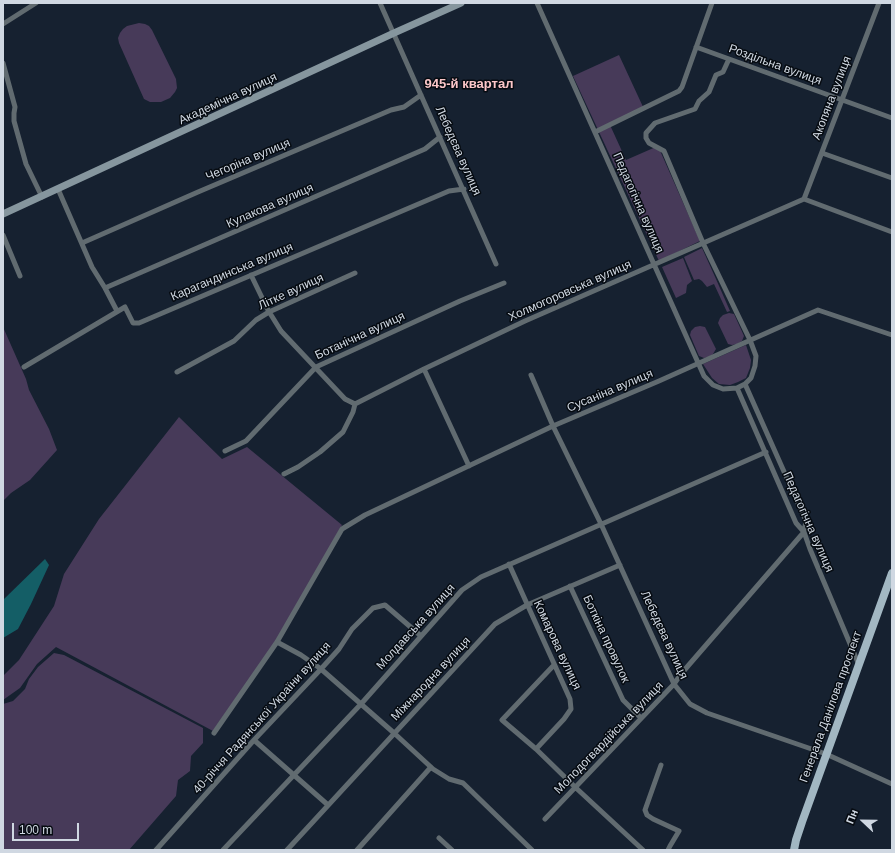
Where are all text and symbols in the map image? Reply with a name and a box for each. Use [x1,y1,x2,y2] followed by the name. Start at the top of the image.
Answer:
[727,42,823,88] street label: Роздільна вулиця
[809,54,855,142] street label: Акопяна вулиця
[177,70,279,128] street label: Академічна вулиця
[425,76,513,92] district label: 945-й квартал
[432,104,484,198] street label: Лебедєва вулиця
[204,136,292,184] street label: Чегоріна вулиця
[609,151,667,255] street label: Педагогічна вулиця
[224,180,316,232] street label: Кулакова вулиця
[169,240,295,304] street label: Карагандинська вулиця
[506,257,634,325] street label: Холмогоровська вулиця
[256,271,326,313] street label: Літке вулиця
[313,309,407,363] street label: Ботанічна вулиця
[565,366,655,416] street label: Сусаніна вулиця
[779,470,837,574] street label: Педагогічна вулиця
[374,581,458,673] street label: Молдавська вулиця
[637,589,691,681] street label: Лебедєва вулиця
[579,593,633,685] street label: Боткіна провулок
[530,598,584,692] street label: Комарова вулиця
[797,629,865,785] street label: Генерала Данілова проспект
[388,634,474,724] street label: Міжнародна вулиця
[190,639,334,797] street label: 40-річчя Радянської України вулиця
[552,679,666,797] street label: Молодогвардійська вулиця
[843,801,883,841] north arrow
[844,808,860,826] text: Пн
[14,815,81,841] scale bar
[19,823,52,837] text: 100 m

